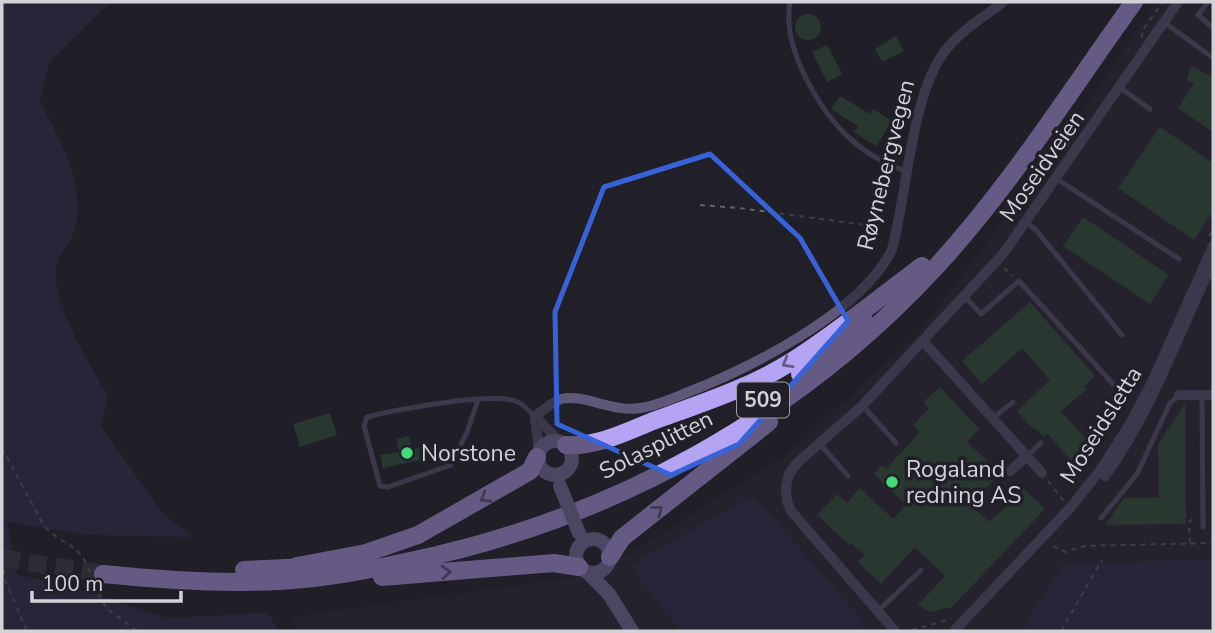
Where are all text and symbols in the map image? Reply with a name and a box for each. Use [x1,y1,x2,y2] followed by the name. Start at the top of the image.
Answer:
[850,76,922,254] street label: Røynebergvegen
[992,104,1092,228] street label: Moseidveien
[782,355,795,368] one-way arrow
[1053,361,1149,489] street label: Moseidsletta
[737,382,789,418] road number: 509
[594,403,718,487] street label: Solasplitten
[421,438,516,469] place label: Norstone
[399,445,415,461] marker: Norstone
[906,454,1021,511] place label: Rogaland redning AS
[884,474,900,490] marker: Rogaland redning AS
[479,489,492,502] one-way arrow
[650,505,663,518] one-way arrow
[32,560,180,604] scale bar
[441,565,452,580] one-way arrow
[42,570,103,598] text: 100 m

